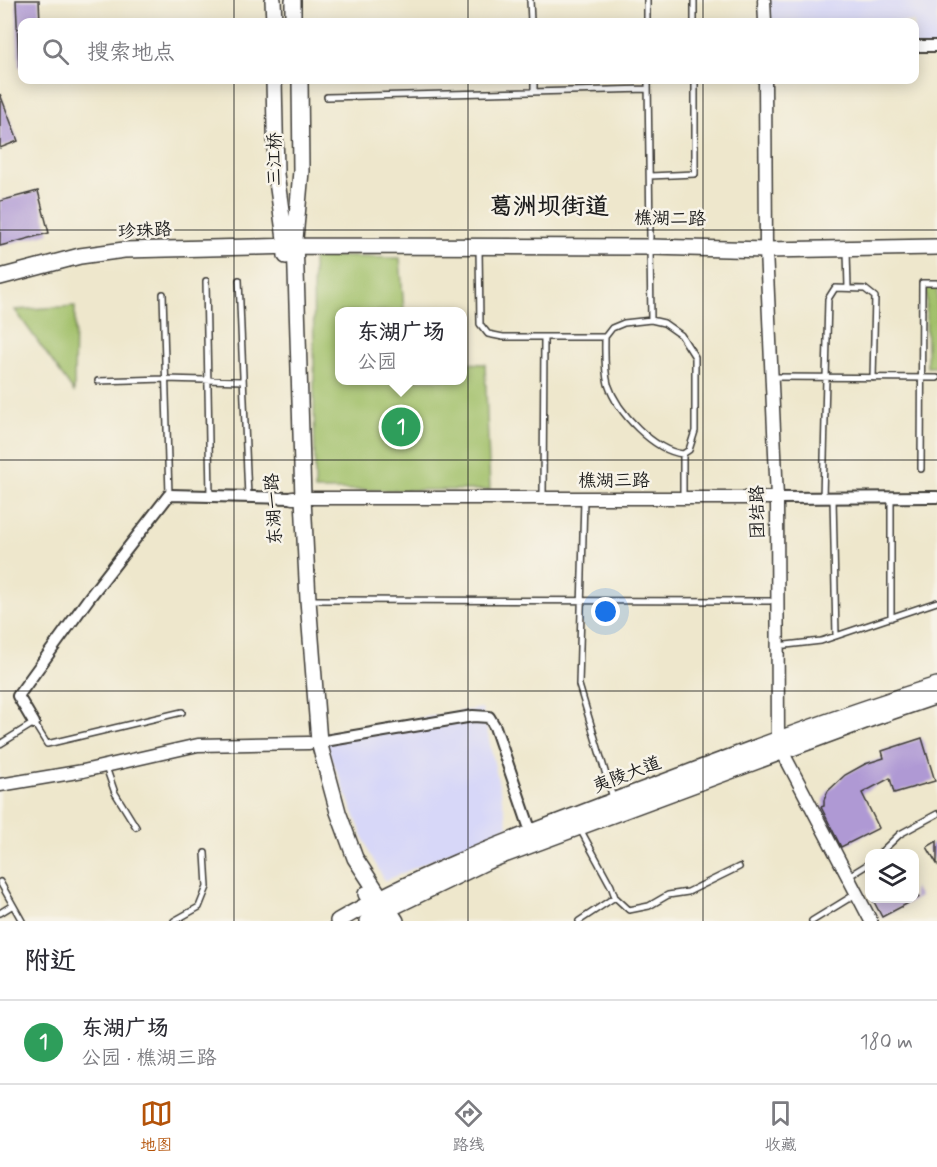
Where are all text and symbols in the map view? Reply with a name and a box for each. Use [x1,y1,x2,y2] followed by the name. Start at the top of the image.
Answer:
[18,18,919,84] search box
[39,35,72,68] icon: search
[87,39,175,67] text: 搜索地点
[263,132,287,186] street label: 三江桥
[489,192,609,223] district label: 葛洲坝街道
[634,206,706,232] street label: 樵湖二路
[117,218,173,244] street label: 珍珠路
[335,307,467,385] popup
[357,319,445,347] text: 东湖广场
[357,349,397,376] text: 公园
[382,404,420,450] pin: 1
[578,469,650,493] street label: 樵湖三路
[260,472,288,546] street label: 东湖一路
[746,485,770,539] street label: 团结路
[591,597,620,626] your location
[589,751,665,799] street label: 夷陵大道
[865,849,919,903] map controls
[865,849,919,903] button: layers
[24,945,76,979] text: 附近
[81,1015,169,1043] text: 东湖广场
[39,1029,48,1056] text: 1
[860,1029,913,1056] text: 180 m
[81,1045,216,1072] text: 公园 · 樵湖三路
[140,1097,173,1156] tab: 地图
[452,1097,485,1156] tab: 路线
[764,1097,797,1156] tab: 收藏

